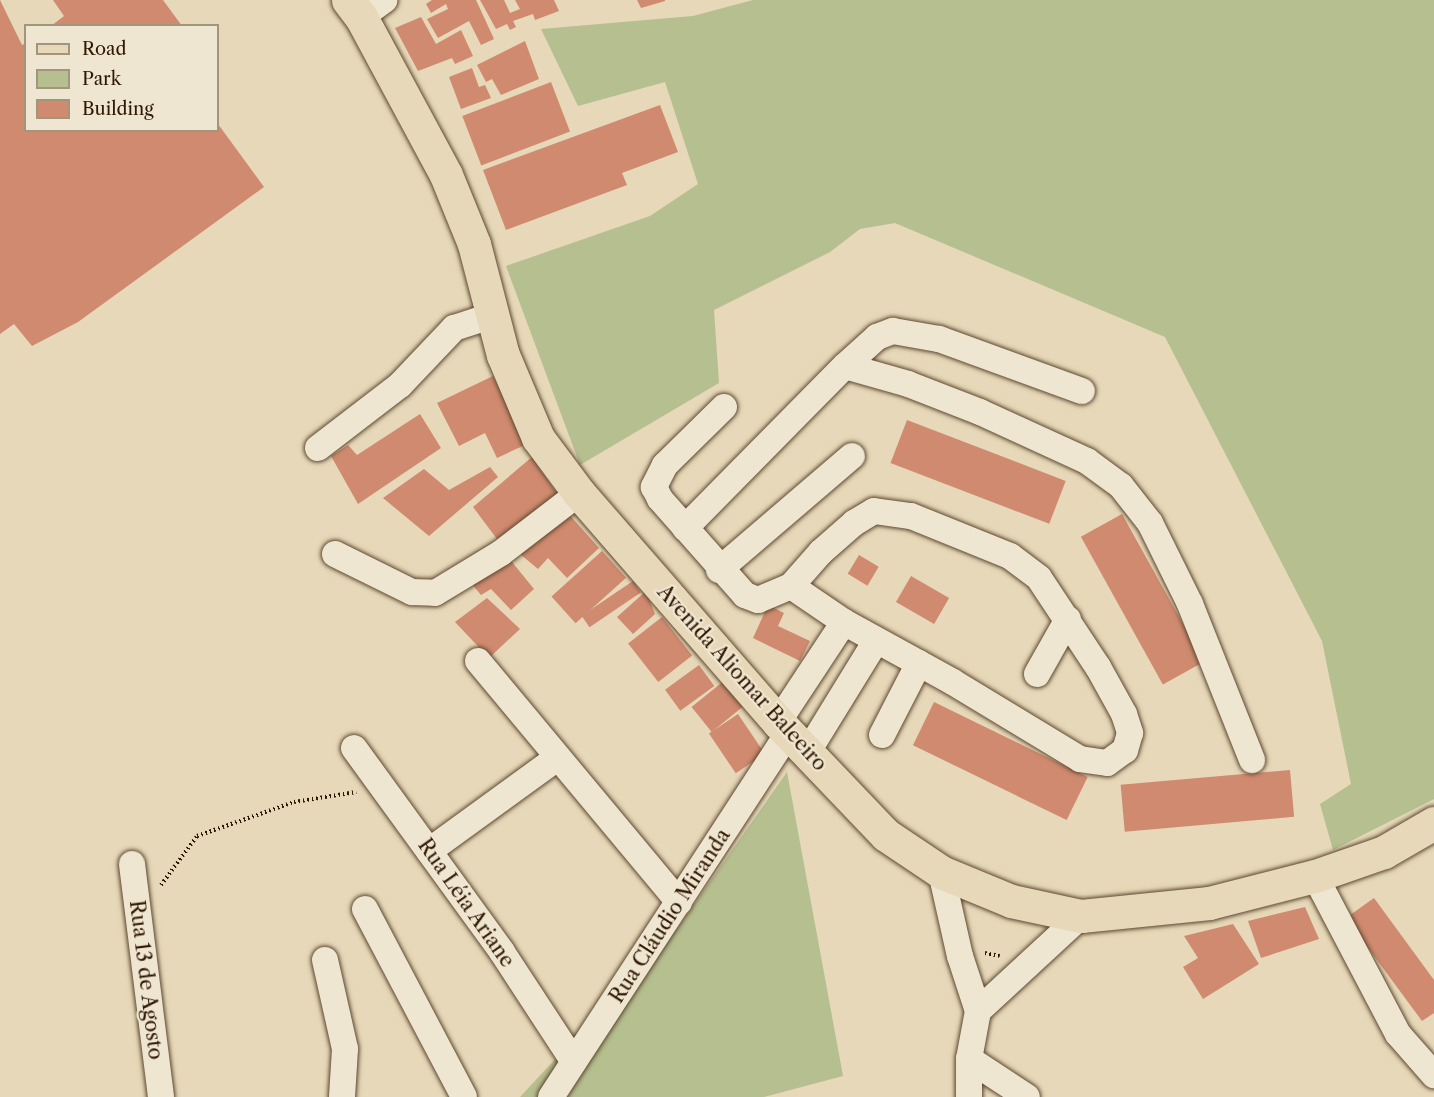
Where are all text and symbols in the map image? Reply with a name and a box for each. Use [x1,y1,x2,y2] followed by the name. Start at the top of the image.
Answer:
[24,24,219,132] legend
[82,38,127,60] text: Road
[82,68,121,90] text: Park
[82,98,154,120] text: Building
[652,580,832,776] street label: Avenida Aliomar Baleeiro
[605,824,735,1008] street label: Rua Cláudio Miranda
[412,834,520,972] street label: Rua Léia Ariane
[124,898,168,1062] street label: Rua 13 de Agosto

